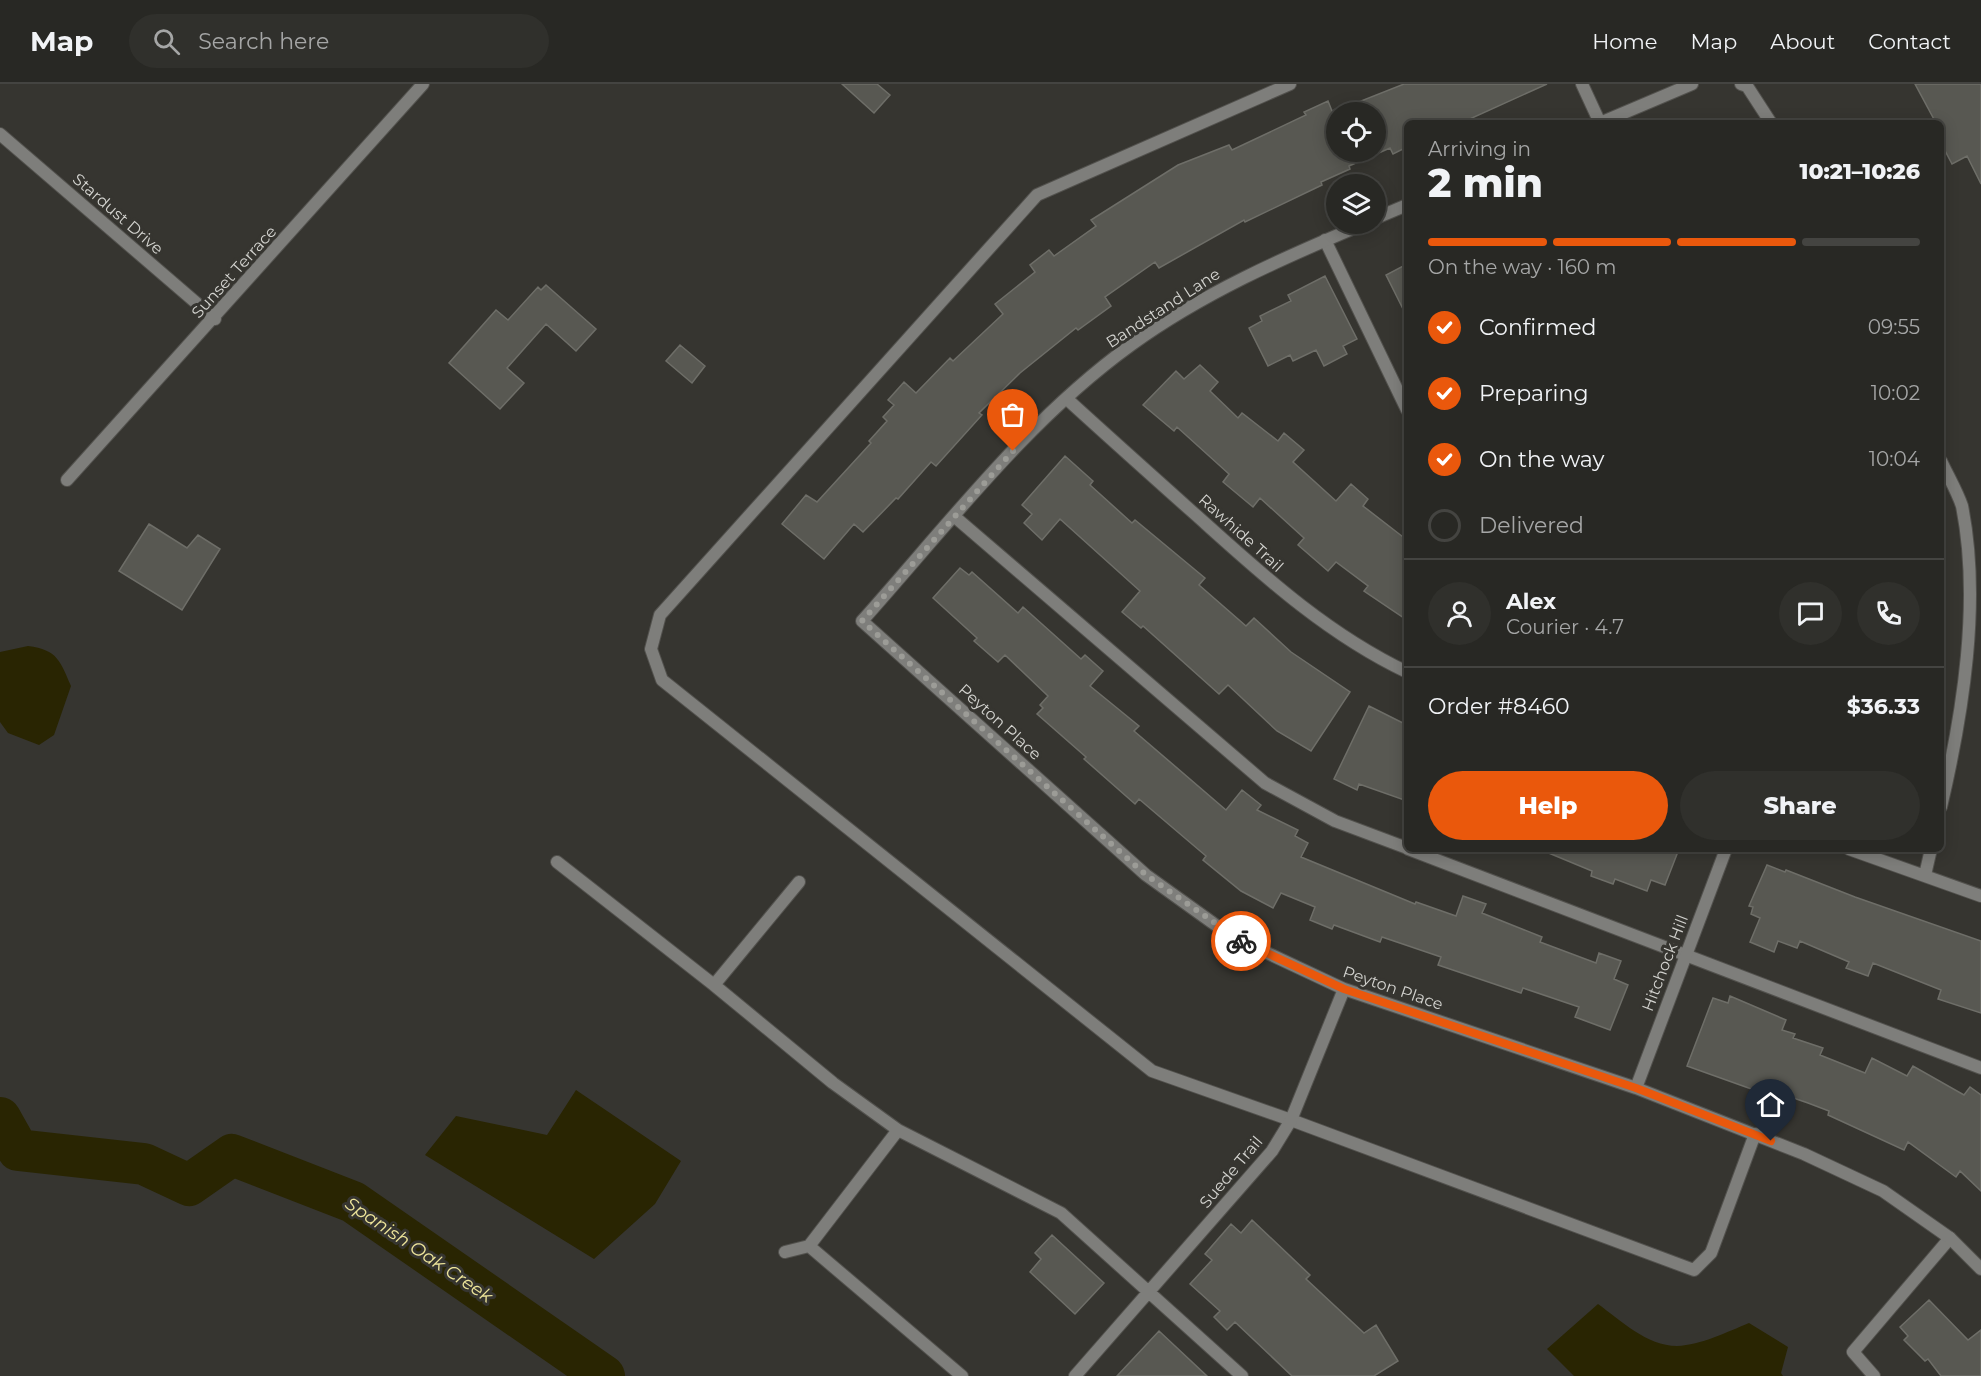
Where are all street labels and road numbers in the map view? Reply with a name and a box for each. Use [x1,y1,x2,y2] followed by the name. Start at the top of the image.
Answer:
[69,170,167,258] street label: Stardust Drive
[188,222,280,322] street label: Sunset Terrace
[1103,264,1223,352] street label: Bandstand Lane
[1195,490,1287,576] street label: Rawhide Trail
[955,680,1045,764] street label: Peyton Place
[1638,912,1692,1014] street label: Hitchock Hill
[1340,962,1446,1014] street label: Peyton Place
[1196,1132,1266,1212] street label: Suede Trail

